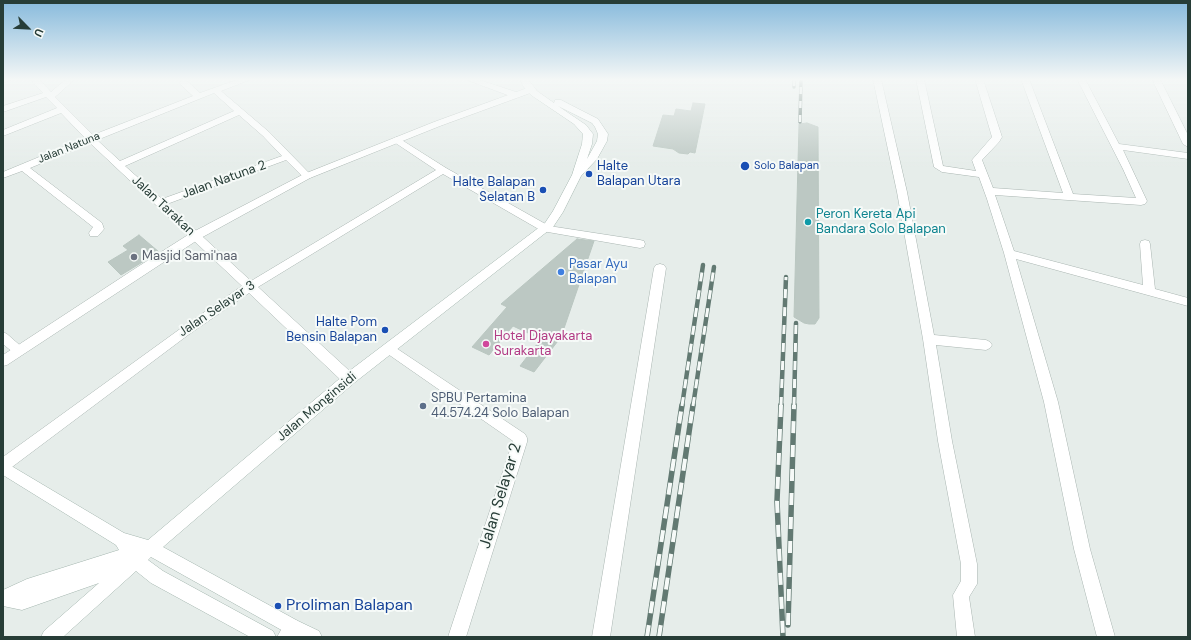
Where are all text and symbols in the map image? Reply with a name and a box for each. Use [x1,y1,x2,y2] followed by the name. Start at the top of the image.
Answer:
[8,8,48,48] north arrow
[31,27,47,39] text: U
[36,130,102,166] street label: Jalan Natuna
[180,158,268,202] street label: Jalan Natuna 2
[597,159,681,190] place label: Halte Balapan Utara
[754,159,819,173] place label: Solo Balapan
[739,160,751,172] marker: Solo Balapan
[584,169,594,179] marker: Halte Balapan Utara
[128,173,198,239] street label: Jalan Tarakan
[453,175,535,206] place label: Halte Balapan Selatan B
[538,185,548,195] marker: Halte Balapan Selatan B
[816,207,946,238] place label: Peron Kereta Api Bandara Solo Balapan
[803,217,813,227] marker: Peron Kereta Api Bandara Solo Balapan
[142,249,237,265] place label: Masjid Sami'naa
[129,252,139,262] marker: Masjid Sami'naa
[569,257,628,288] place label: Pasar Ayu Balapan
[556,267,566,277] marker: Pasar Ayu Balapan
[176,278,258,340] street label: Jalan Selayar 3
[286,315,377,346] place label: Halte Pom Bensin Balapan
[380,325,390,335] marker: Halte Pom Bensin Balapan
[494,329,592,360] place label: Hotel Djayakarta Surakarta
[481,339,491,349] marker: Hotel Djayakarta Surakarta
[274,369,360,445] street label: Jalan Monginsidi
[431,391,569,422] place label: SPBU Pertamina 44.574.24 Solo Balapan
[418,401,428,411] marker: SPBU Pertamina 44.574.24 Solo Balapan
[476,441,526,551] street label: Jalan Selayar 2
[286,596,413,616] place label: Proliman Balapan
[273,601,283,611] marker: Proliman Balapan

